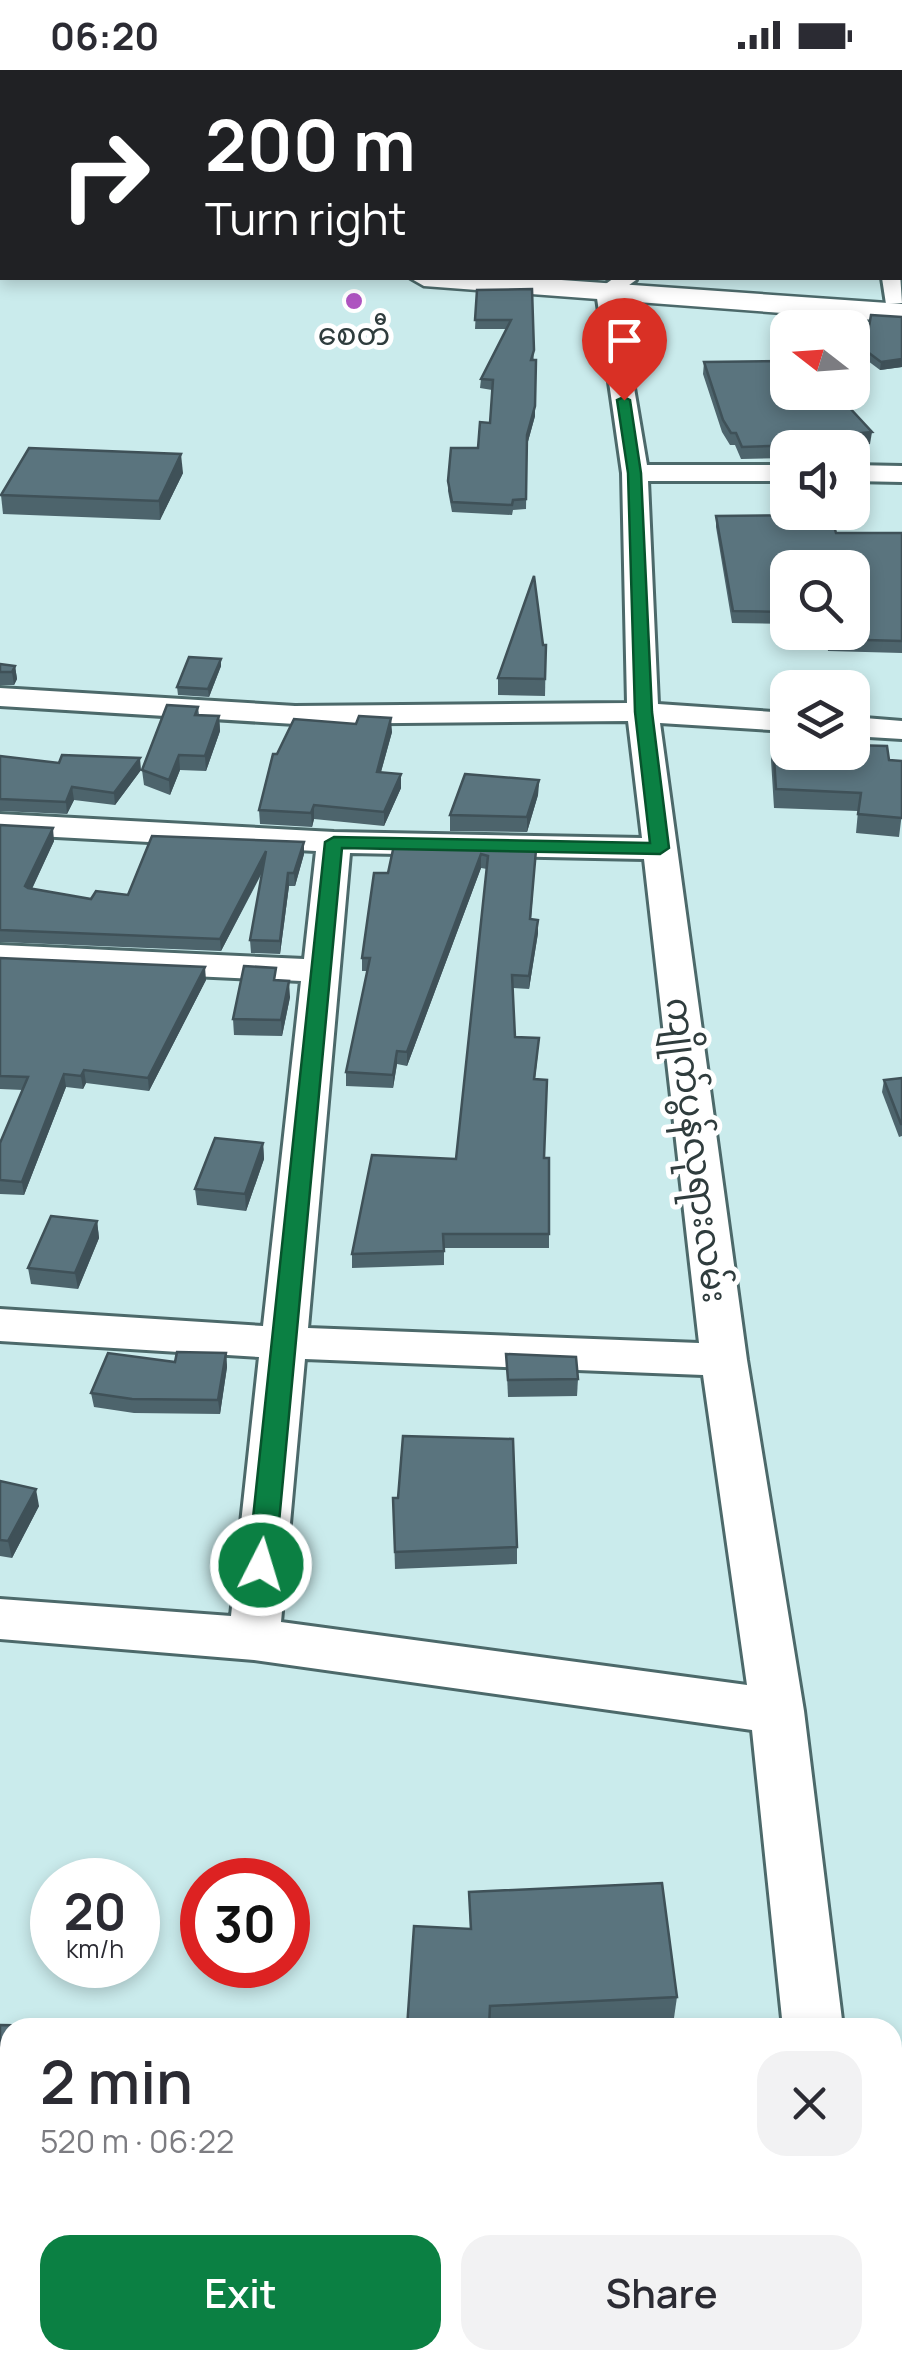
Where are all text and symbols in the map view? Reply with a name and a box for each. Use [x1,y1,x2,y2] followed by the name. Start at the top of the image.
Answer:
[50,9,159,61] text: 06:20
[205,96,416,192] text: 200 m
[40,110,170,240] icon: right
[205,187,406,249] text: Turn right
[343,290,365,312] marker: စေတီ
[582,298,667,401] pin
[770,310,870,410] north arrow
[770,310,870,770] map controls
[318,313,390,354] place label: စေတီ
[597,313,652,368] icon: arrive
[770,430,870,530] button: sound
[770,550,870,650] button: search
[770,670,870,770] button: layers
[649,995,741,1306] street label: ကျိုက်ပွန်လုရားလမ်း
[209,1513,313,1617] position arrow
[180,1858,310,1988] speed limit sign: 30
[64,1877,126,1945] text: 20
[66,1931,124,1966] text: km/h
[40,2040,193,2122] text: 2 min
[757,2051,862,2156] button: close
[40,2119,234,2163] text: 520 m · 06:22
[40,2235,441,2350] button: Exit
[461,2235,862,2350] button: Share

